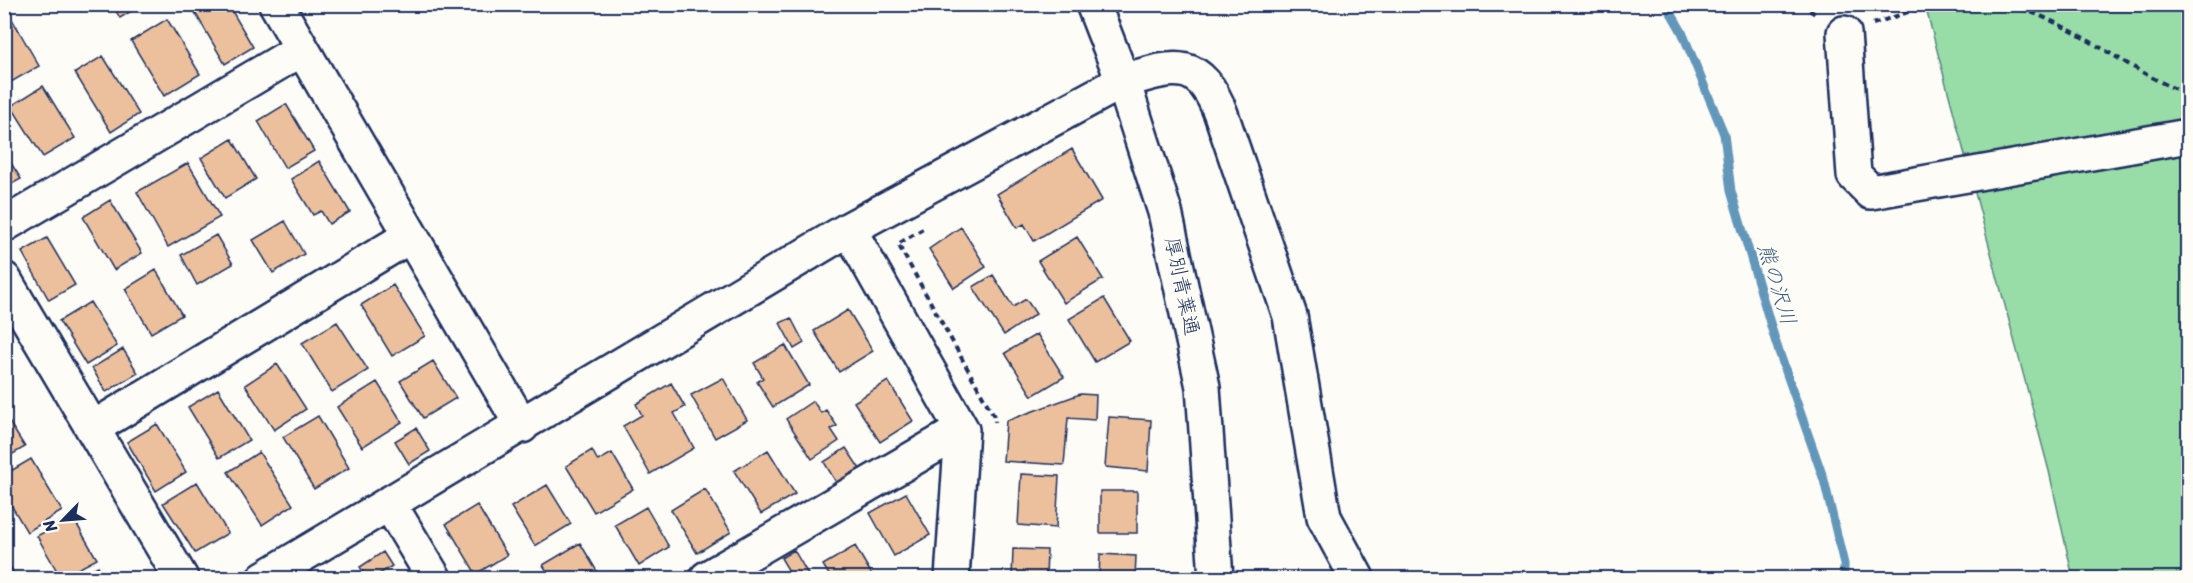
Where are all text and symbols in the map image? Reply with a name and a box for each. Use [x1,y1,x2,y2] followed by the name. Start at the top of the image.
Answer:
[1154,233,1210,339] street label: 厚別青葉通
[1747,238,1807,330] water label: 熊の沢川
[33,490,93,550] north arrow
[34,514,66,538] text: N

